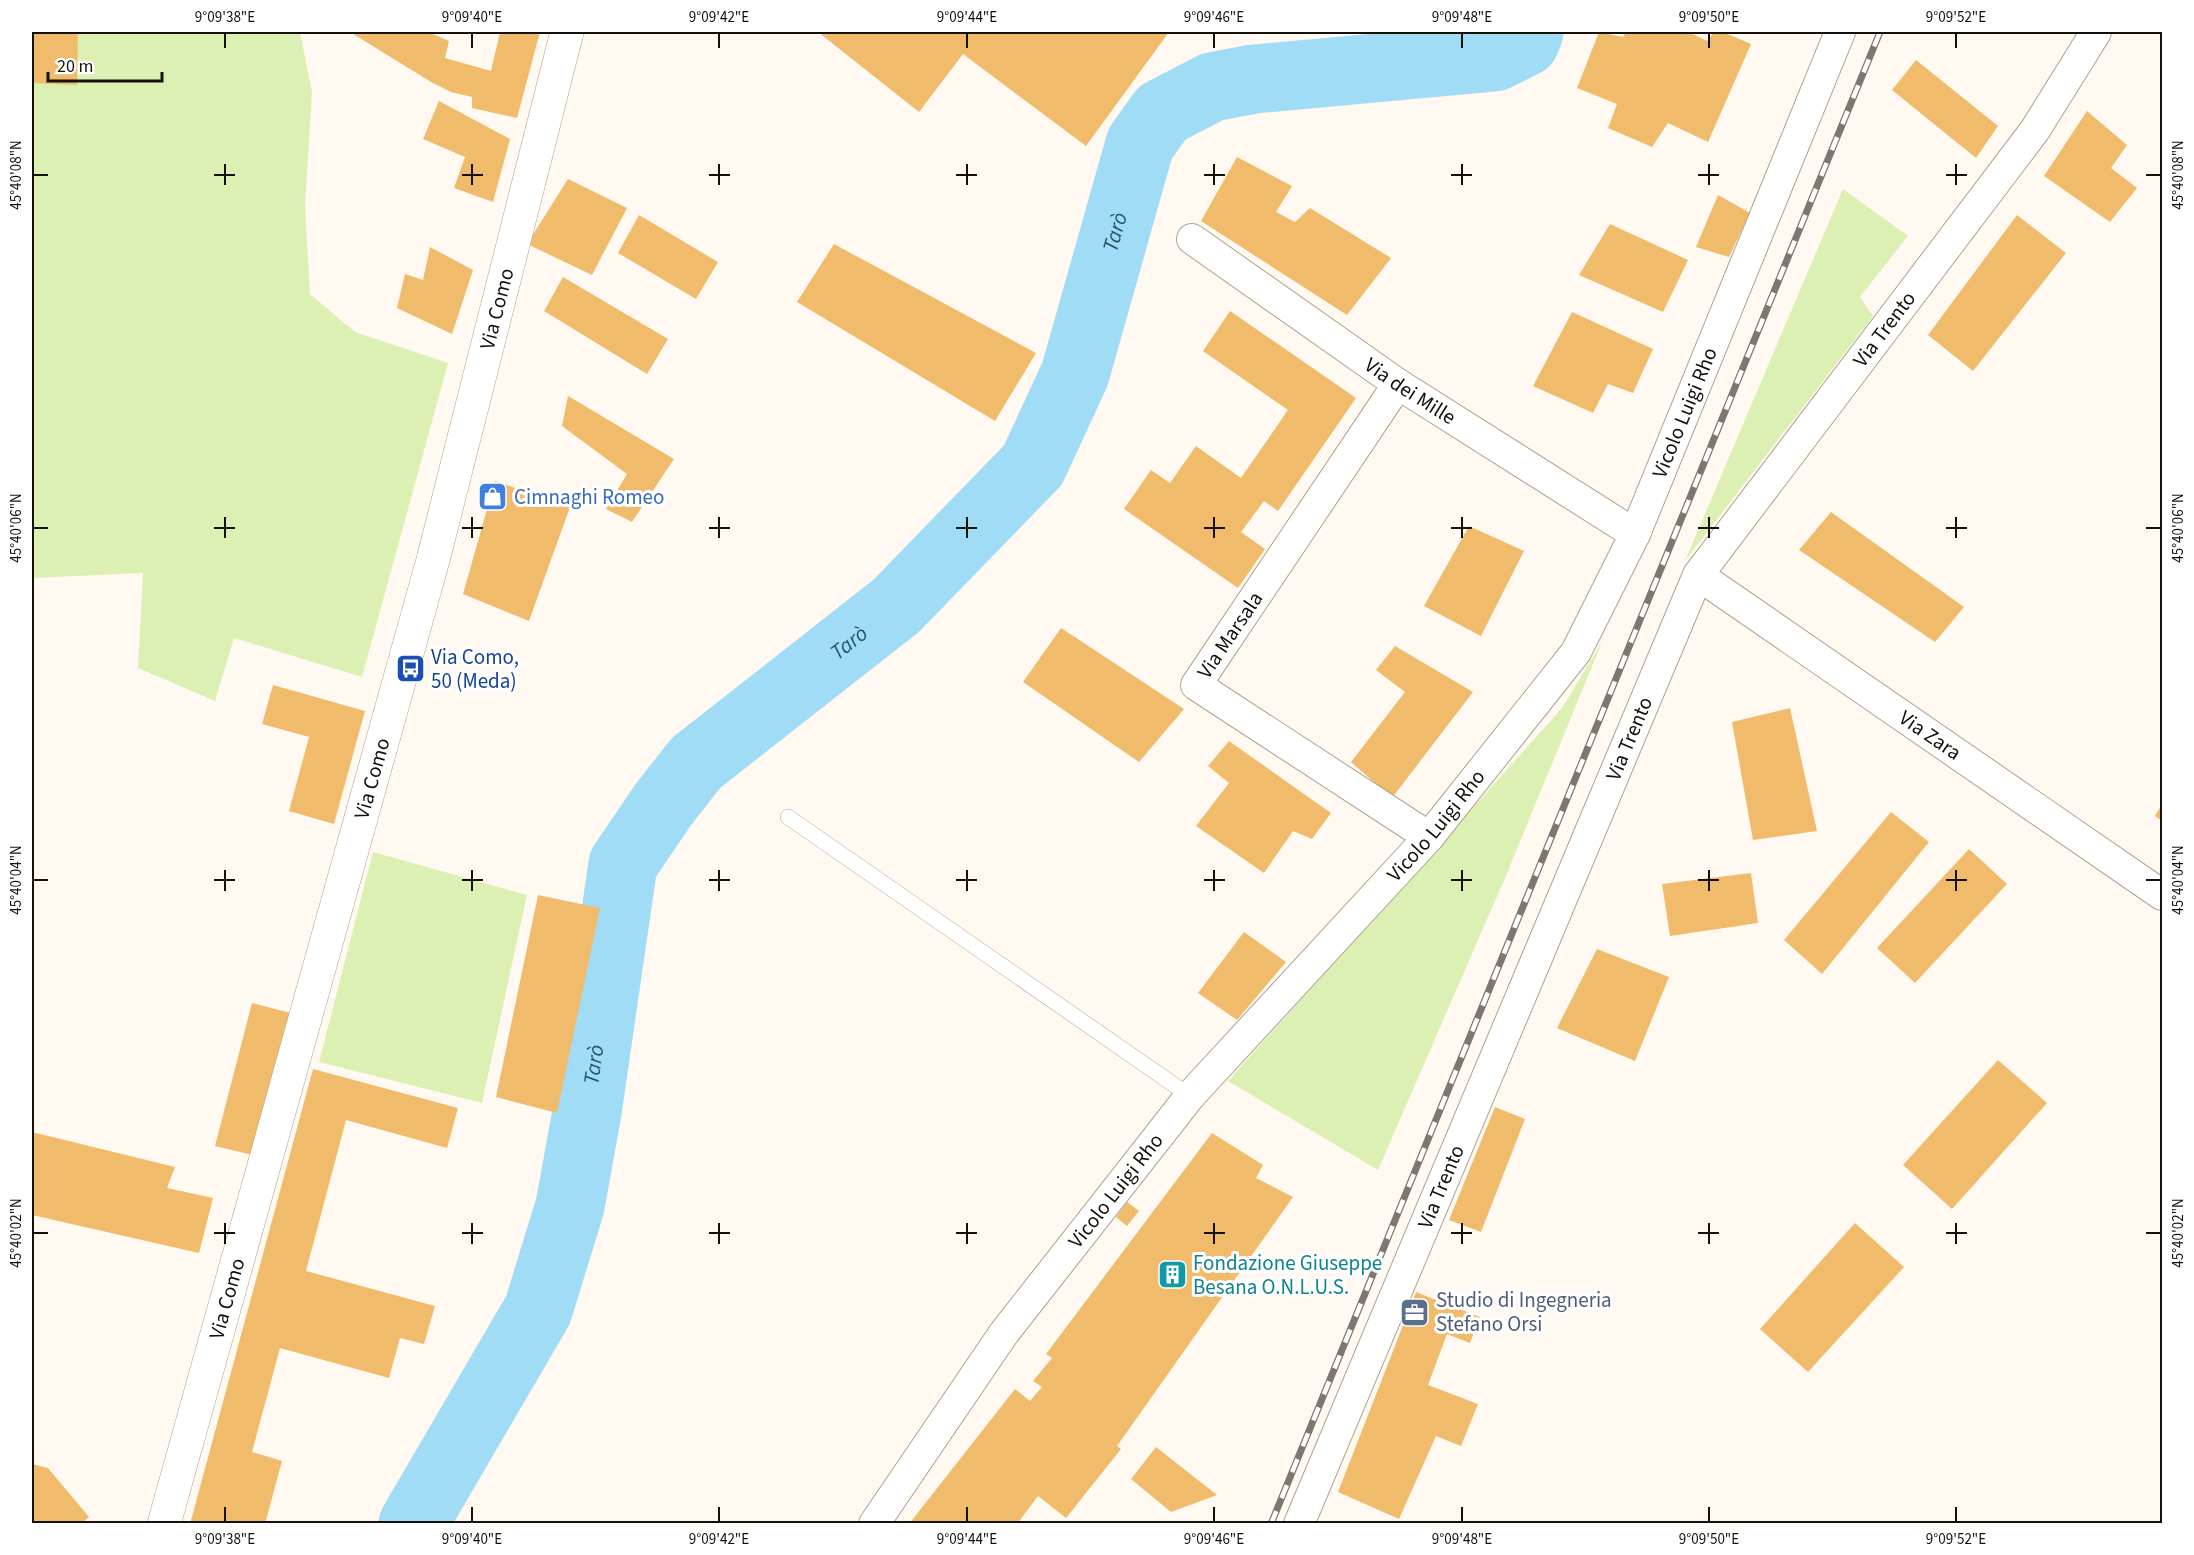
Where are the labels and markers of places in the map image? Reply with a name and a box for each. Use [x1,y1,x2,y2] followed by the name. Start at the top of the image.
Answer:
[477,481,509,513] shop icon: Cimnaghi Romeo
[514,482,664,512] place label: Cimnaghi Romeo
[431,642,519,696] place label: Via Como, 50 (Meda)
[394,653,426,685] bus stop icon: Via Como, 50 (Meda)
[1193,1248,1382,1302] place label: Fondazione Giuseppe Besana O.N.L.U.S.
[1156,1259,1188,1291] building icon: Fondazione Giuseppe Besana O.N.L.U.S.
[1436,1285,1612,1339] place label: Studio di Ingegneria Stefano Orsi
[1399,1296,1431,1328] office icon: Studio di Ingegneria Stefano Orsi

